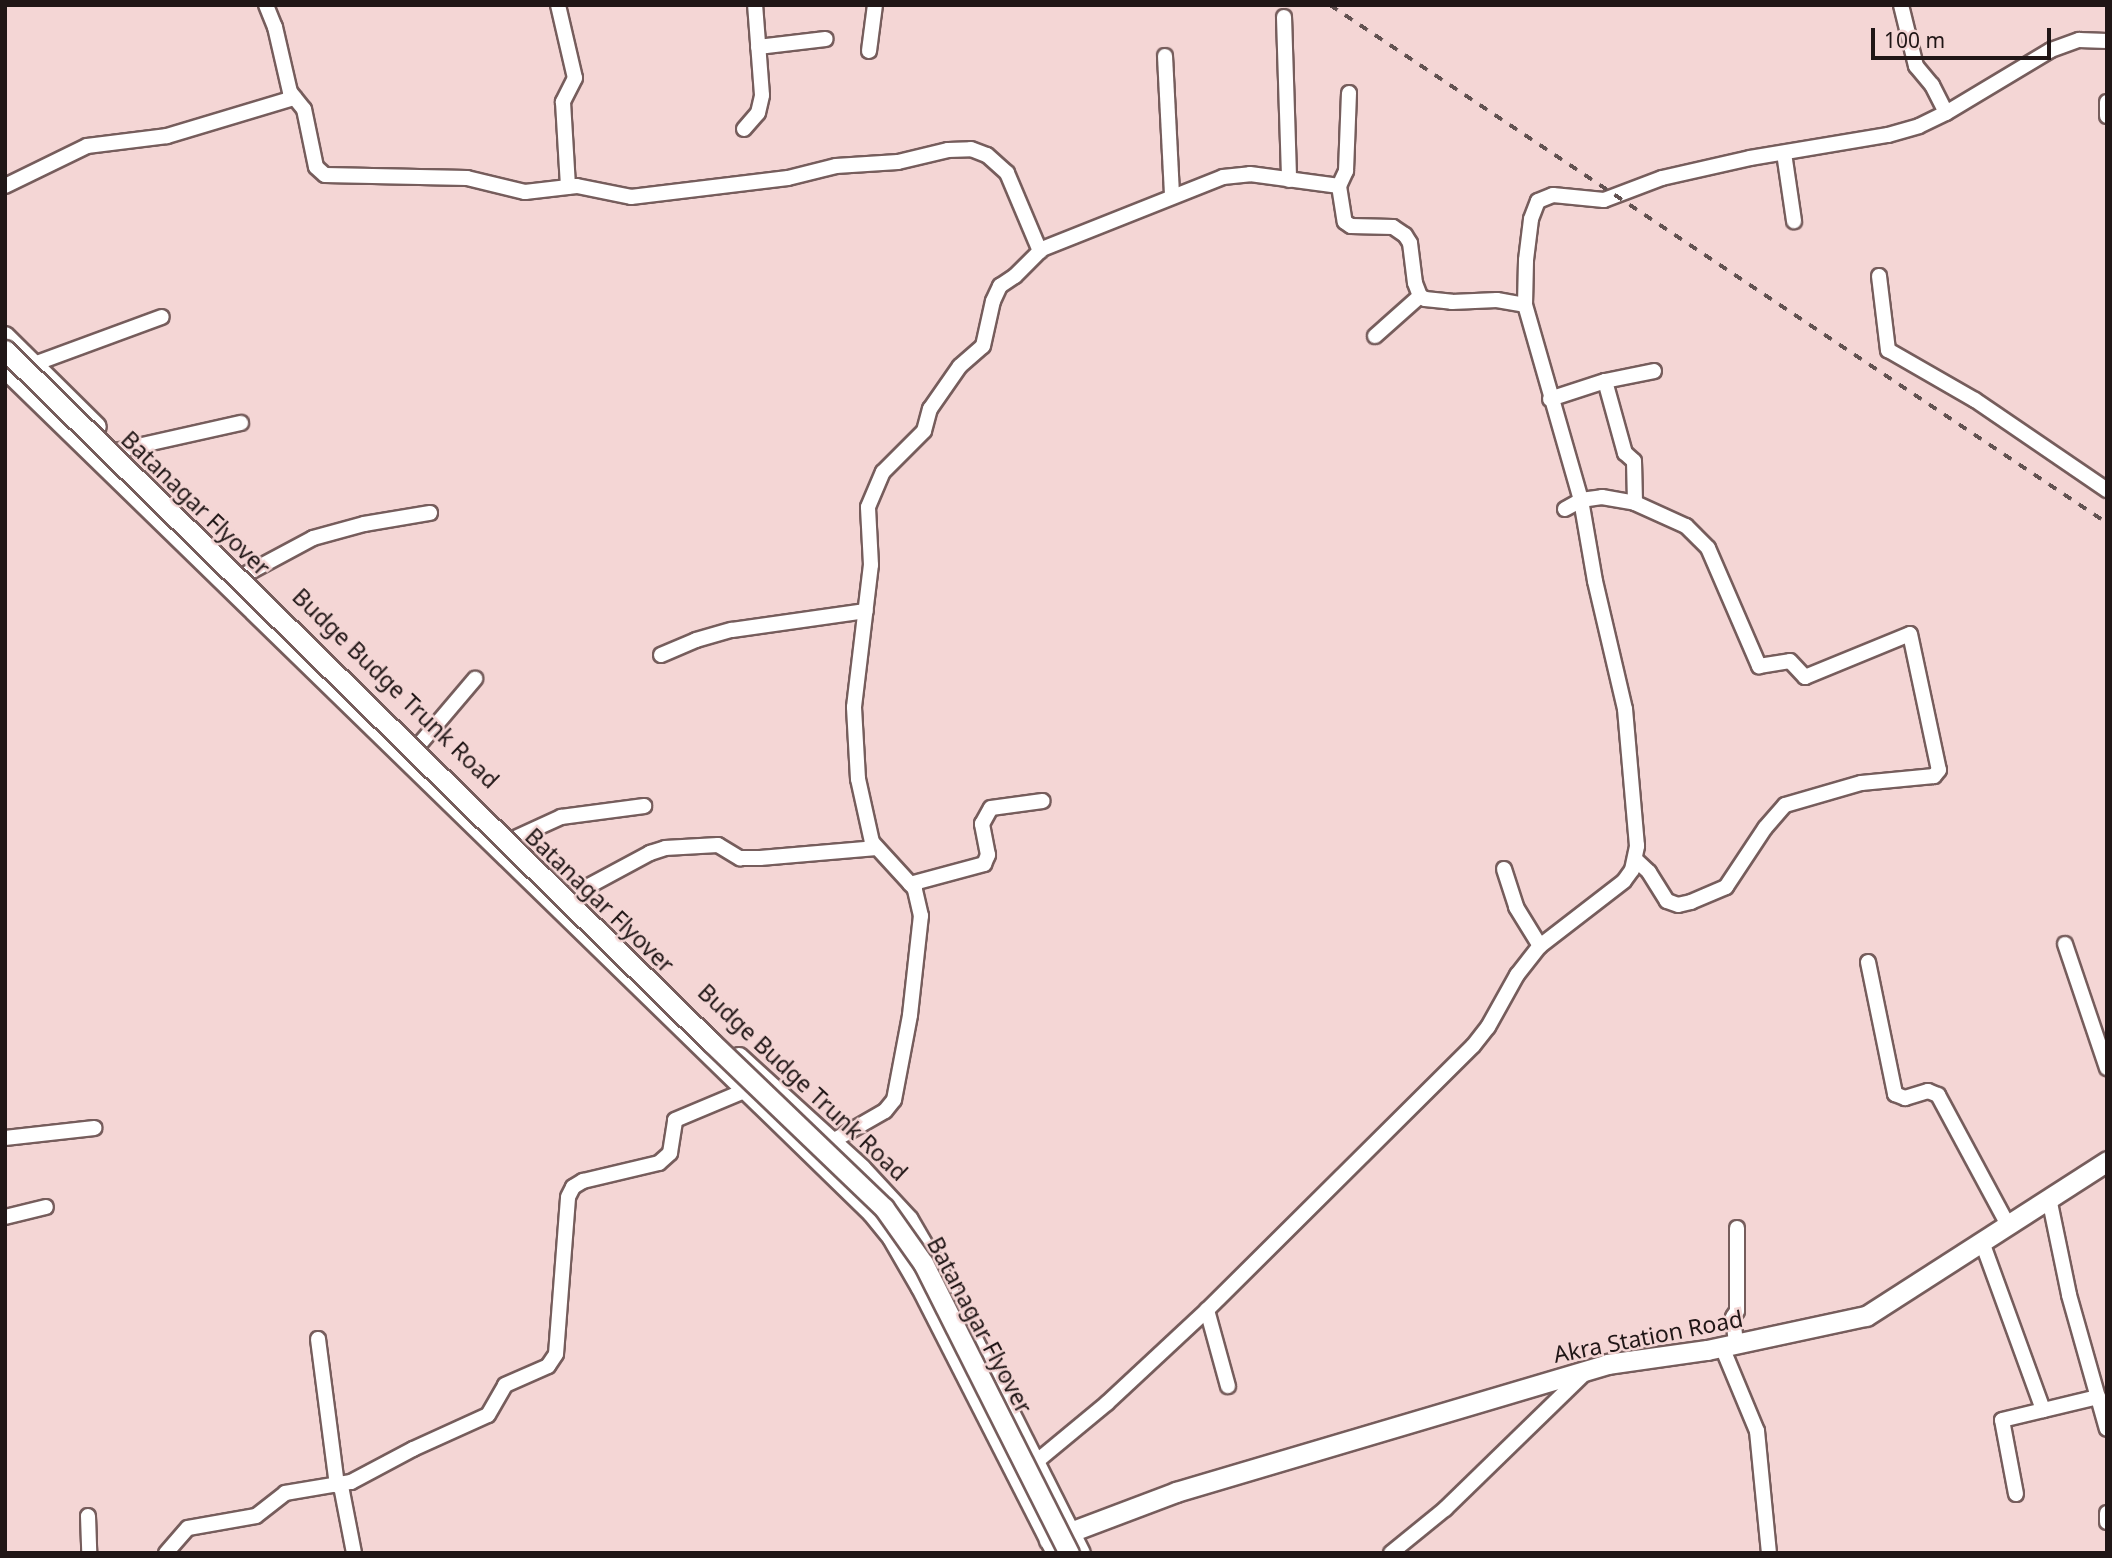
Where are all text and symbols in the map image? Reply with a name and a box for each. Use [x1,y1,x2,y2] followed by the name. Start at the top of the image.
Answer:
[1874,14,2054,58] scale bar
[1884,26,1945,54] text: 100 m
[116,425,276,581] street label: Batanagar Flyover
[287,582,505,794] street label: Budge Budge Trunk Road
[520,822,680,978] street label: Batanagar Flyover
[693,978,913,1186] street label: Budge Budge Trunk Road
[922,1232,1038,1418] street label: Batanagar Flyover
[1551,1304,1745,1368] street label: Akra Station Road

